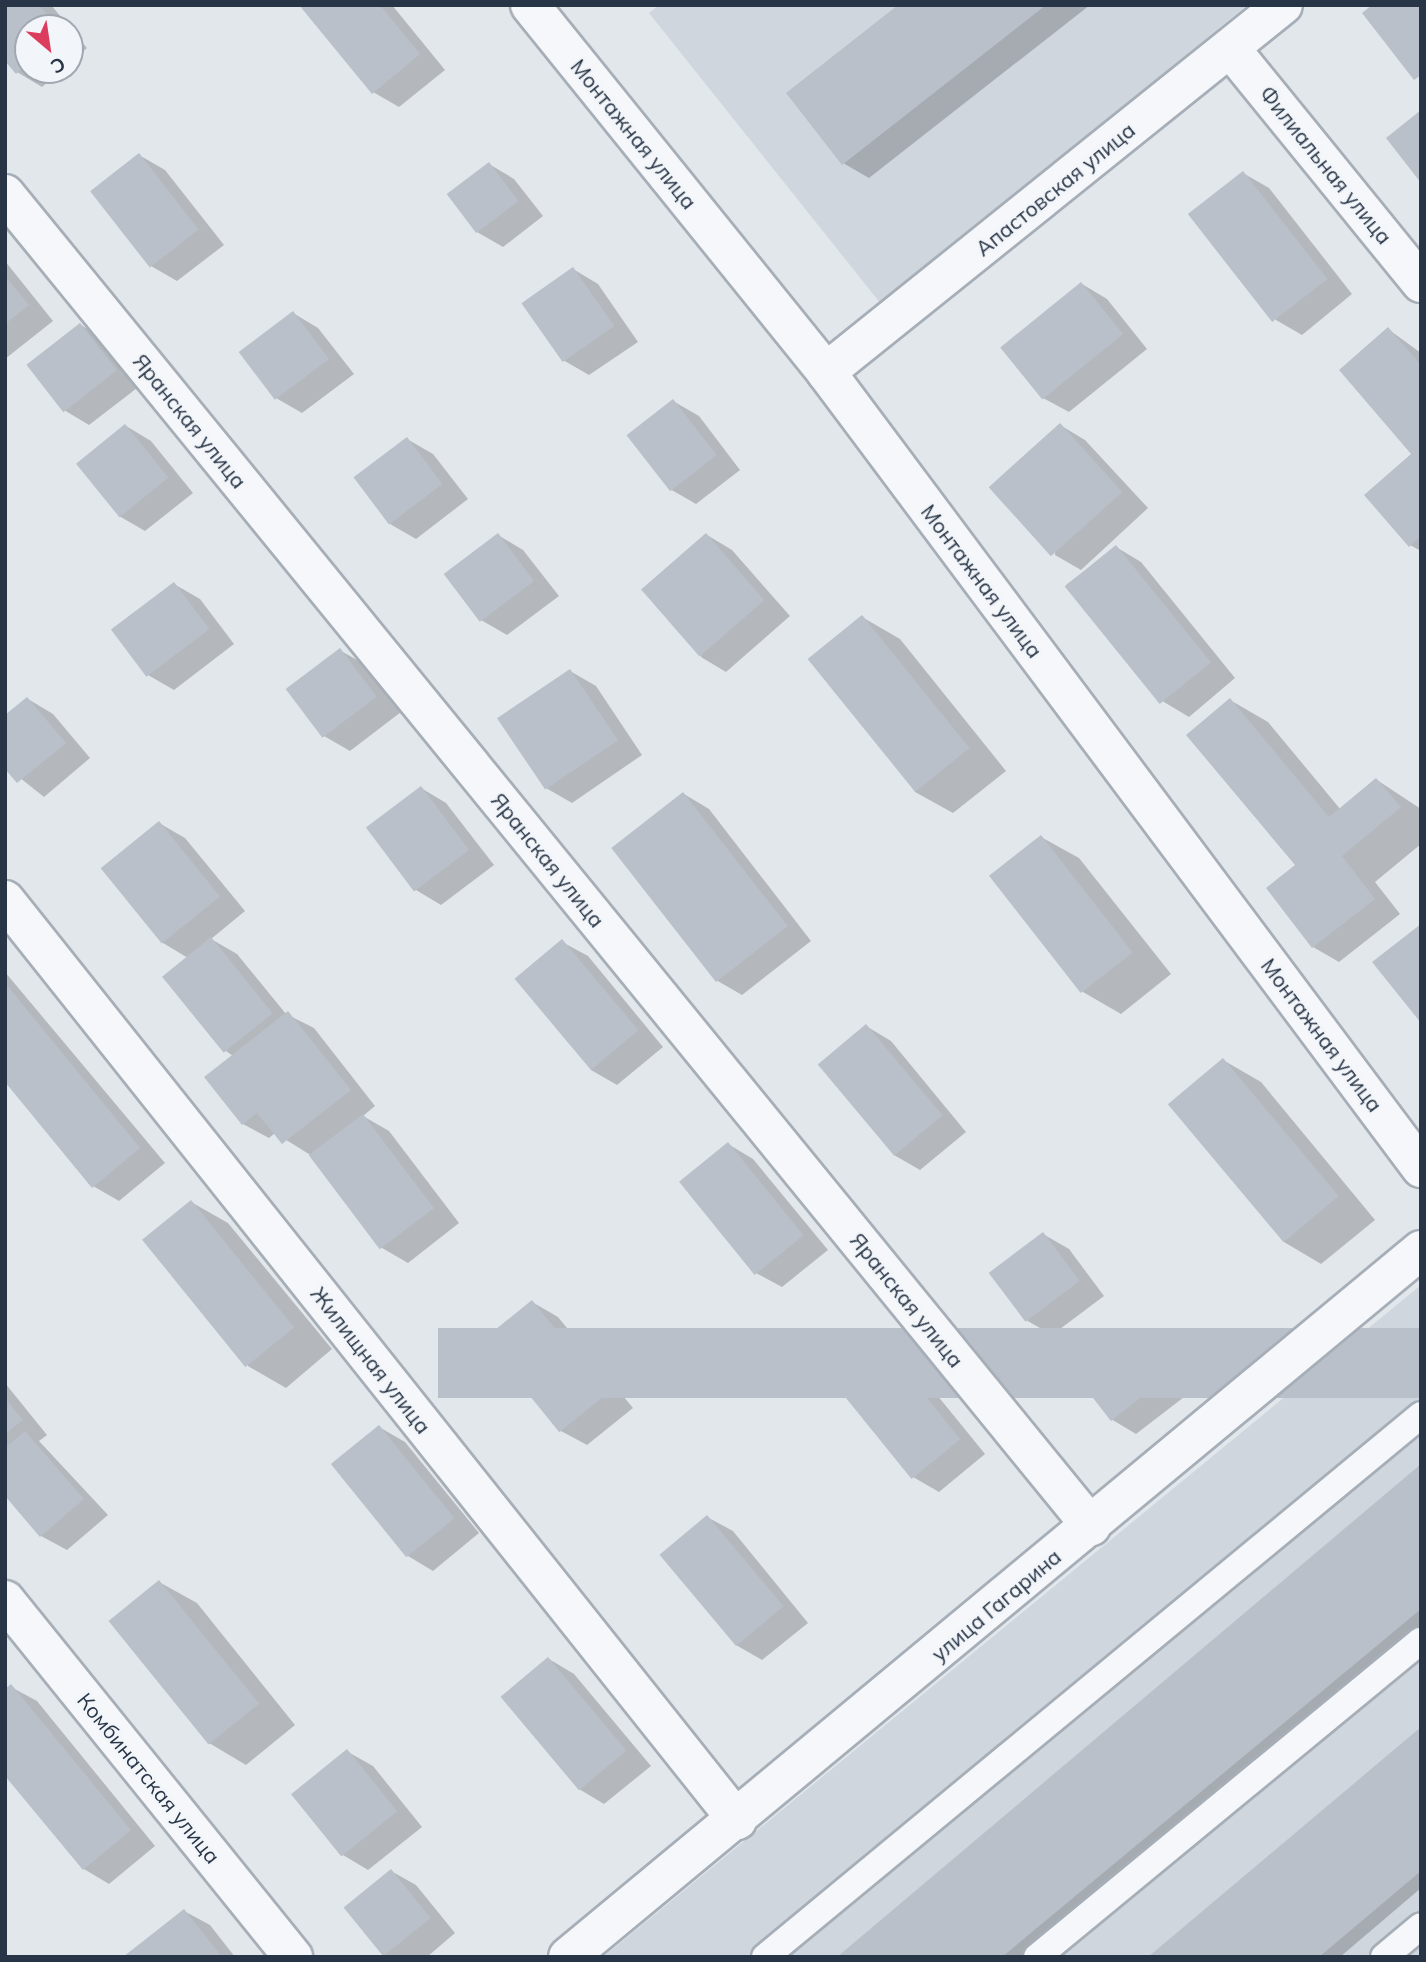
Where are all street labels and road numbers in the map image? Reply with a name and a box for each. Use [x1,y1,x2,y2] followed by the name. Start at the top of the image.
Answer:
[566,54,702,214] street label: Монтажная улица
[1255,81,1397,249] street label: Филиальная улица
[970,117,1140,261] street label: Апастовская улица
[128,349,252,493] street label: Яранская улица
[916,499,1048,663] street label: Монтажная улица
[486,788,610,932] street label: Яранская улица
[1256,953,1388,1117] street label: Монтажная улица
[845,1228,969,1372] street label: Яранская улица
[306,1282,436,1438] street label: Жилищная улица
[926,1544,1066,1666] street label: улица Гагарина
[72,1687,226,1869] street label: Комбинатская улица

